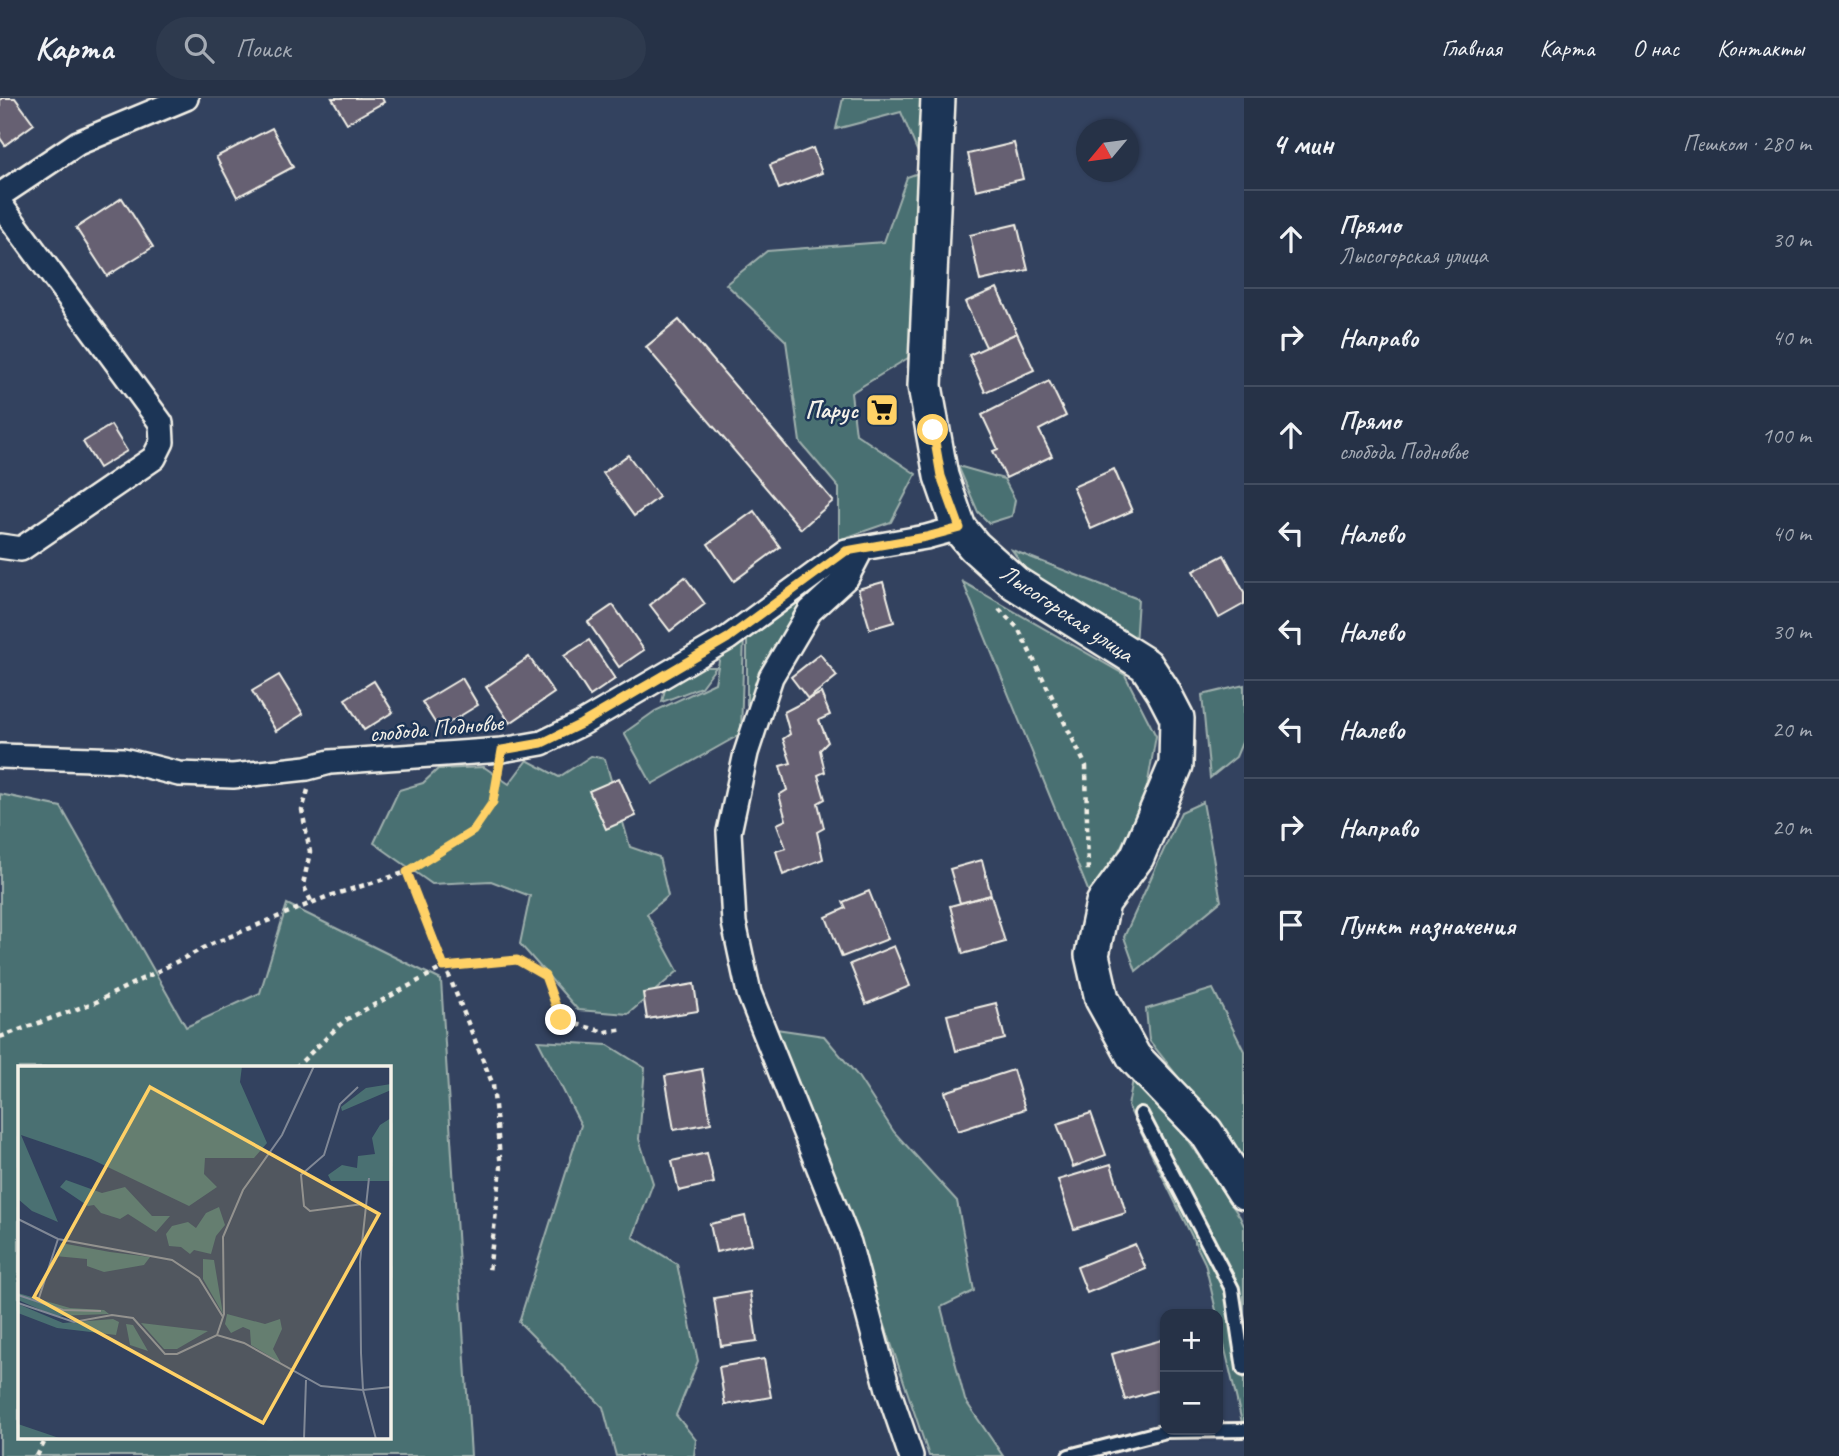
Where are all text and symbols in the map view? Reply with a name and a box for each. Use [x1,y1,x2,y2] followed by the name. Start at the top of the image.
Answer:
[156,17,646,80] search box
[35,27,114,69] text: Карта
[180,29,218,67] icon: search
[236,32,290,65] text: Поиск
[1441,33,1502,63] text: Главная
[1540,33,1594,63] text: Карта
[1632,33,1679,63] text: О нас
[1717,33,1804,63] text: Контакты
[1076,119,1139,182] north arrow
[1272,125,1333,163] text: 4 мин
[1683,129,1811,158] text: Пешком · 280 m
[1339,208,1401,241] text: Прямо
[1272,220,1310,258] icon: ahead
[1772,225,1811,254] text: 30 m
[1339,241,1488,270] text: Лысогорская улица
[1272,318,1310,356] icon: right
[1339,321,1418,354] text: Направо
[1772,323,1811,352] text: 40 m
[863,391,901,429] supermarket icon: Парус
[805,395,860,425] place label: Парус
[1339,404,1401,437] text: Прямо
[917,414,948,445] route start
[1272,416,1310,454] icon: ahead
[1762,421,1811,450] text: 100 m
[1339,437,1467,466] text: слобода Подновье
[1272,514,1310,552] icon: left
[1339,517,1405,550] text: Налево
[1772,519,1811,548] text: 40 m
[994,557,1141,670] street label: Лысогорская улица
[1272,612,1310,650] icon: left
[1339,615,1405,648] text: Налево
[1772,617,1811,646] text: 30 m
[368,707,506,749] street label: слобода Подновье
[1272,710,1310,748] icon: left
[1339,713,1405,746] text: Налево
[1772,715,1811,744] text: 20 m
[1272,808,1310,846] icon: right
[1339,811,1418,844] text: Направо
[1772,813,1811,842] text: 20 m
[1272,906,1310,944] icon: arrive
[1339,909,1515,942] text: Пункт назначения
[545,1004,576,1035] route end
[18,1066,390,1438] inset map
[1160,1309,1223,1435] map controls
[1160,1309,1223,1372] button: +
[1160,1372,1223,1435] button: −

